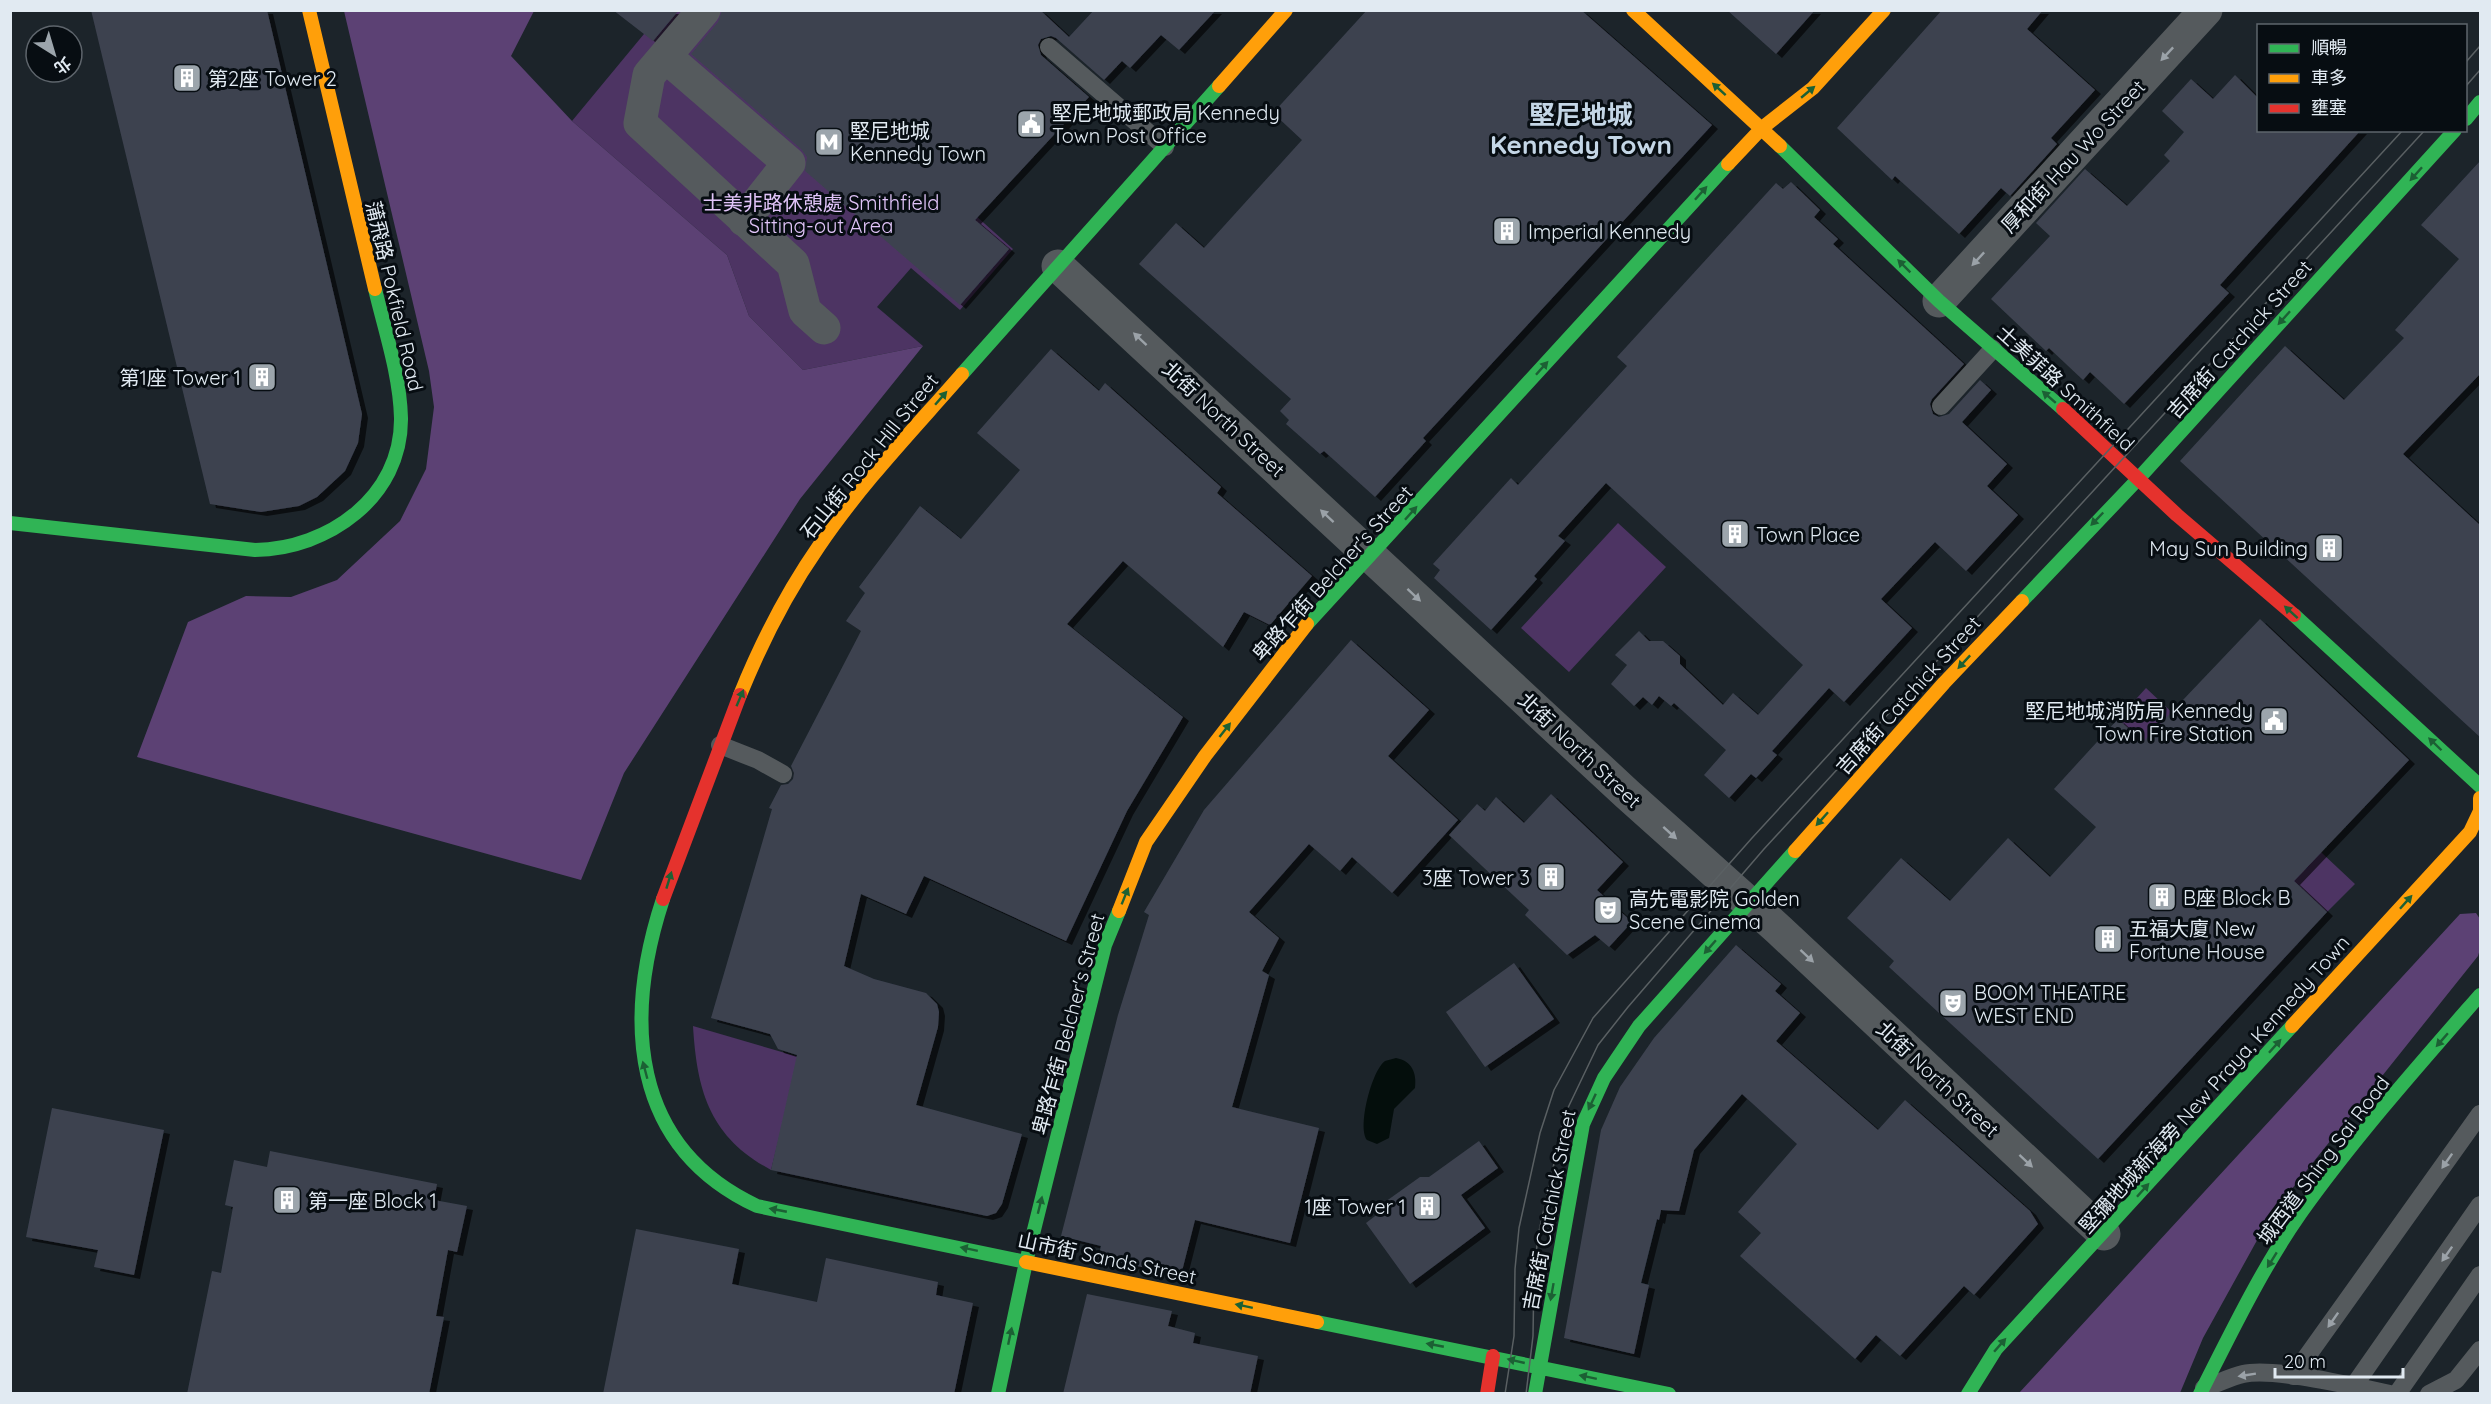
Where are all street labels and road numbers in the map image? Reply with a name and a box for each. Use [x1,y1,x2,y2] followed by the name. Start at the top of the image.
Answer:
[1996,74,2150,238] street label: 厚和街 Hau Wo Street
[361,199,429,393] street label: 蒲飛路 Pokfield Road
[2161,254,2317,423] street label: 吉席街 Catchick Street
[1992,320,2140,456] street label: 士美菲路 Smithfield
[1158,356,1290,482] street label: 北街 North Street
[795,368,943,544] street label: 石山街 Rock Hill Street
[1246,480,1418,666] street label: 卑路乍街 Belcher's Street
[1830,610,1986,779] street label: 吉席街 Catchick Street
[1514,687,1646,813] street label: 北街 North Street
[1026,910,1110,1137] street label: 卑路乍街 Belcher's Street
[2073,930,2355,1238] street label: 堅彌地城新海旁 New Praya, Kennedy Town
[1872,1016,2004,1142] street label: 北街 North Street
[2251,1071,2395,1249] street label: 城西道 Shing Sai Road
[1517,1107,1581,1313] street label: 吉席街 Catchick Street
[1015,1227,1199,1289] street label: 山市街 Sands Street

